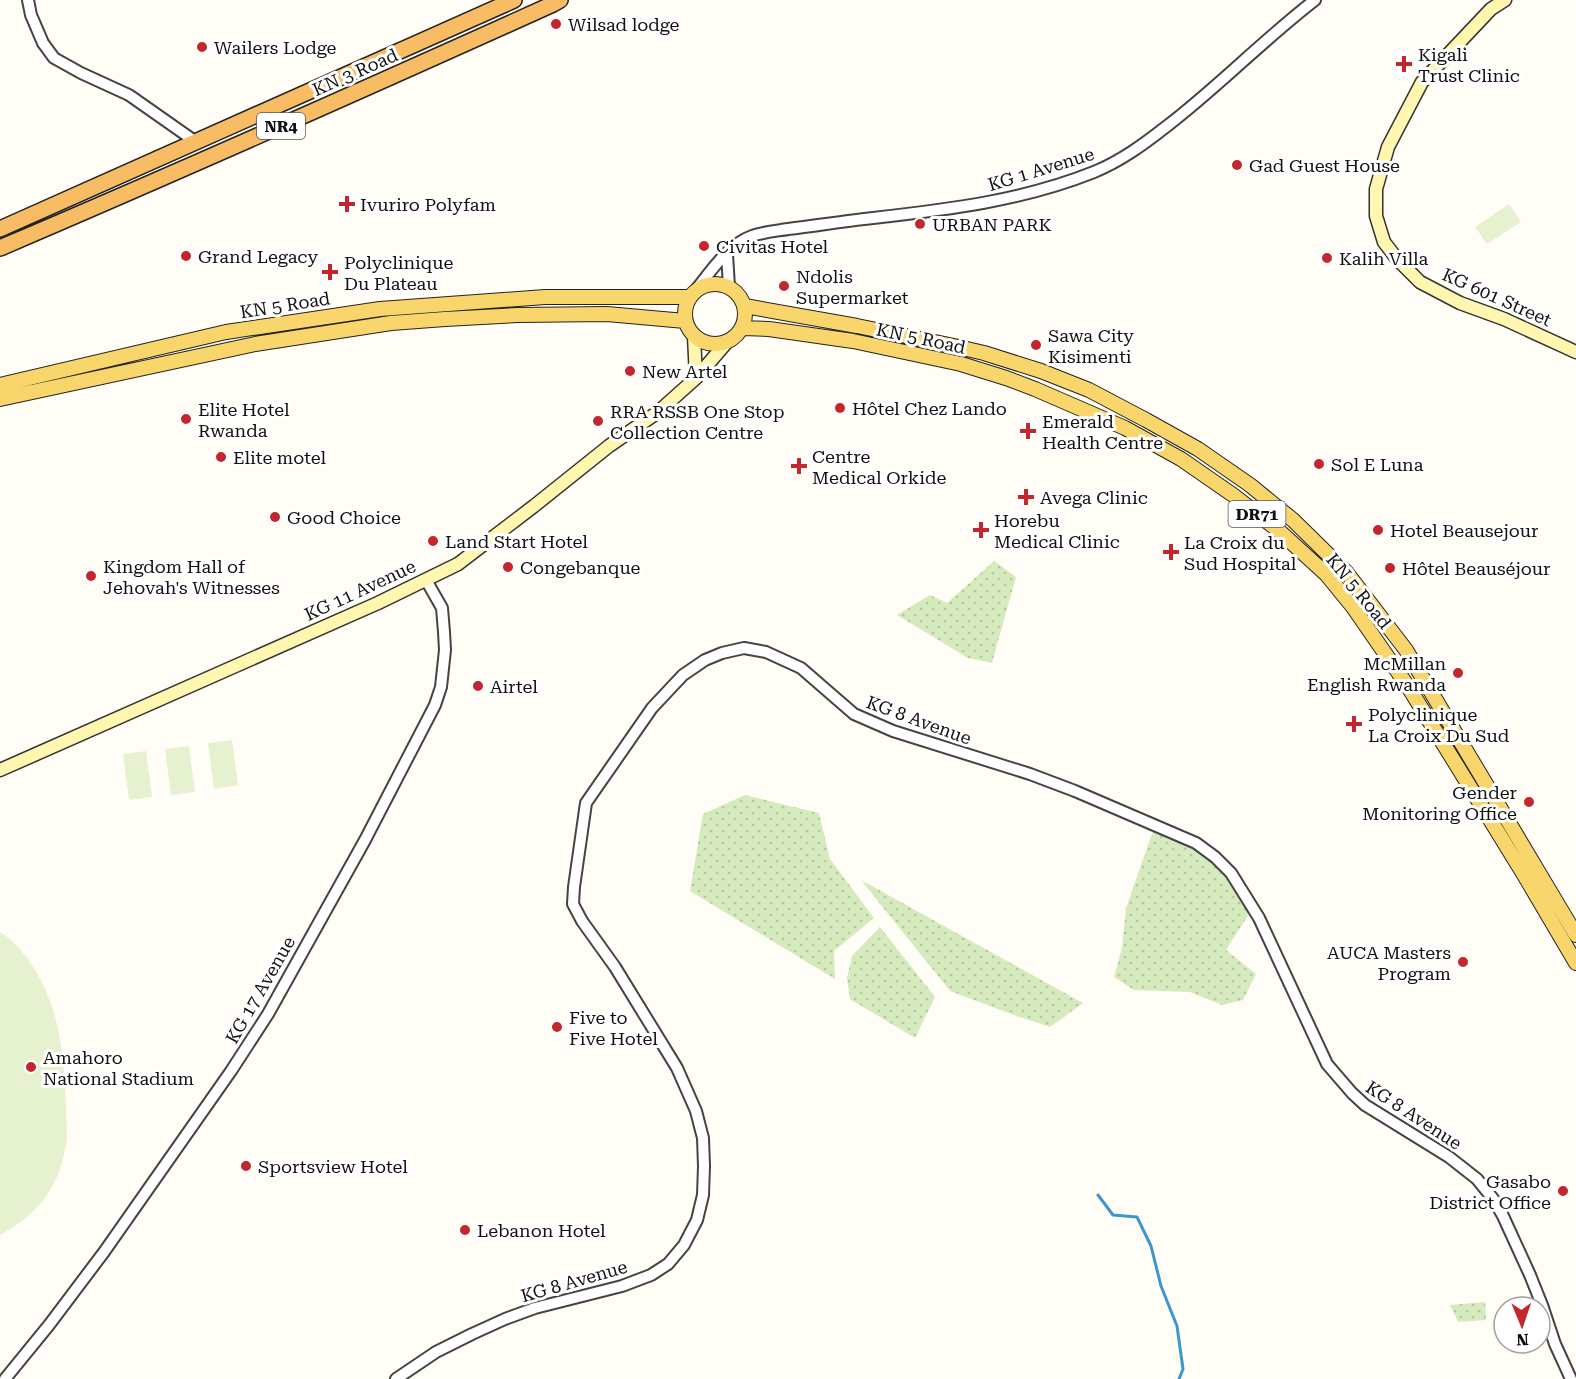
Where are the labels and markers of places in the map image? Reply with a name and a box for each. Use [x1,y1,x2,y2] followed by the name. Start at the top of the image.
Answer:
[568,14,680,35] place label: Wilsad lodge
[549,17,563,31] marker: Wilsad lodge
[214,37,337,58] place label: Wailers Lodge
[195,40,209,54] marker: Wailers Lodge
[1418,44,1520,86] place label: Kigali Trust Clinic
[1395,55,1413,73] marker: Kigali Trust Clinic
[1249,155,1400,176] place label: Gad Guest House
[1230,158,1244,172] marker: Gad Guest House
[360,194,496,215] place label: Ivuriro Polyfam
[338,195,356,213] marker: Ivuriro Polyfam
[932,214,1052,235] place label: URBAN PARK
[913,217,927,231] marker: URBAN PARK
[716,236,829,257] place label: Civitas Hotel
[697,239,711,253] marker: Civitas Hotel
[198,246,318,267] place label: Grand Legacy
[1339,248,1429,269] place label: Kalih Villa
[179,249,193,263] marker: Grand Legacy
[1320,251,1334,265] marker: Kalih Villa
[344,252,453,294] place label: Polyclinique Du Plateau
[321,263,339,281] marker: Polyclinique Du Plateau
[796,266,909,308] place label: Ndolis Supermarket
[777,279,791,293] marker: Ndolis Supermarket
[1048,325,1134,367] place label: Sawa City Kisimenti
[1029,338,1043,352] marker: Sawa City Kisimenti
[642,361,728,382] place label: New Artel
[623,364,637,378] marker: New Artel
[852,398,1007,419] place label: Hôtel Chez Lando
[198,399,290,441] place label: Elite Hotel Rwanda
[610,401,784,443] place label: RRA RSSB One Stop Collection Centre
[833,401,847,415] marker: Hôtel Chez Lando
[1042,411,1163,453] place label: Emerald Health Centre
[179,412,193,426] marker: Elite Hotel Rwanda
[591,414,605,428] marker: RRA RSSB One Stop Collection Centre
[1019,422,1037,440] marker: Emerald Health Centre
[812,446,947,488] place label: Centre Medical Orkide
[233,447,327,468] place label: Elite motel
[214,450,228,464] marker: Elite motel
[1331,454,1424,475] place label: Sol E Luna
[790,457,808,475] marker: Centre Medical Orkide
[1312,457,1326,471] marker: Sol E Luna
[1040,487,1148,508] place label: Avega Clinic
[1017,488,1035,506] marker: Avega Clinic
[287,507,401,528] place label: Good Choice
[268,510,282,524] marker: Good Choice
[994,510,1120,552] place label: Horebu Medical Clinic
[1390,520,1538,541] place label: Hotel Beausejour
[972,521,990,539] marker: Horebu Medical Clinic
[1371,523,1385,537] marker: Hotel Beausejour
[445,531,588,552] place label: Land Start Hotel
[1184,532,1297,574] place label: La Croix du Sud Hospital
[426,534,440,548] marker: Land Start Hotel
[1162,543,1180,561] marker: La Croix du Sud Hospital
[103,556,280,598] place label: Kingdom Hall of Jehovah's Witnesses
[520,557,641,578] place label: Congebanque
[1402,558,1550,579] place label: Hôtel Beauséjour
[501,560,515,574] marker: Congebanque
[1383,561,1397,575] marker: Hôtel Beauséjour
[84,569,98,583] marker: Kingdom Hall of Jehovah's Witnesses
[1307,653,1446,695] place label: McMillan English Rwanda
[1451,666,1465,680] marker: McMillan English Rwanda
[490,676,538,697] place label: Airtel
[471,679,485,693] marker: Airtel
[1368,704,1510,746] place label: Polyclinique La Croix Du Sud
[1345,715,1363,733] marker: Polyclinique La Croix Du Sud
[1362,782,1517,824] place label: Gender Monitoring Office
[1522,795,1536,809] marker: Gender Monitoring Office
[1327,942,1451,984] place label: AUCA Masters Program
[1456,955,1470,969] marker: AUCA Masters Program
[569,1007,658,1049] place label: Five to Five Hotel
[550,1020,564,1034] marker: Five to Five Hotel
[43,1047,194,1089] place label: Amahoro National Stadium
[24,1060,38,1074] marker: Amahoro National Stadium
[258,1156,408,1177] place label: Sportsview Hotel
[239,1159,253,1173] marker: Sportsview Hotel
[1429,1171,1551,1213] place label: Gasabo District Office
[1556,1184,1570,1198] marker: Gasabo District Office
[477,1220,606,1241] place label: Lebanon Hotel
[458,1223,472,1237] marker: Lebanon Hotel

